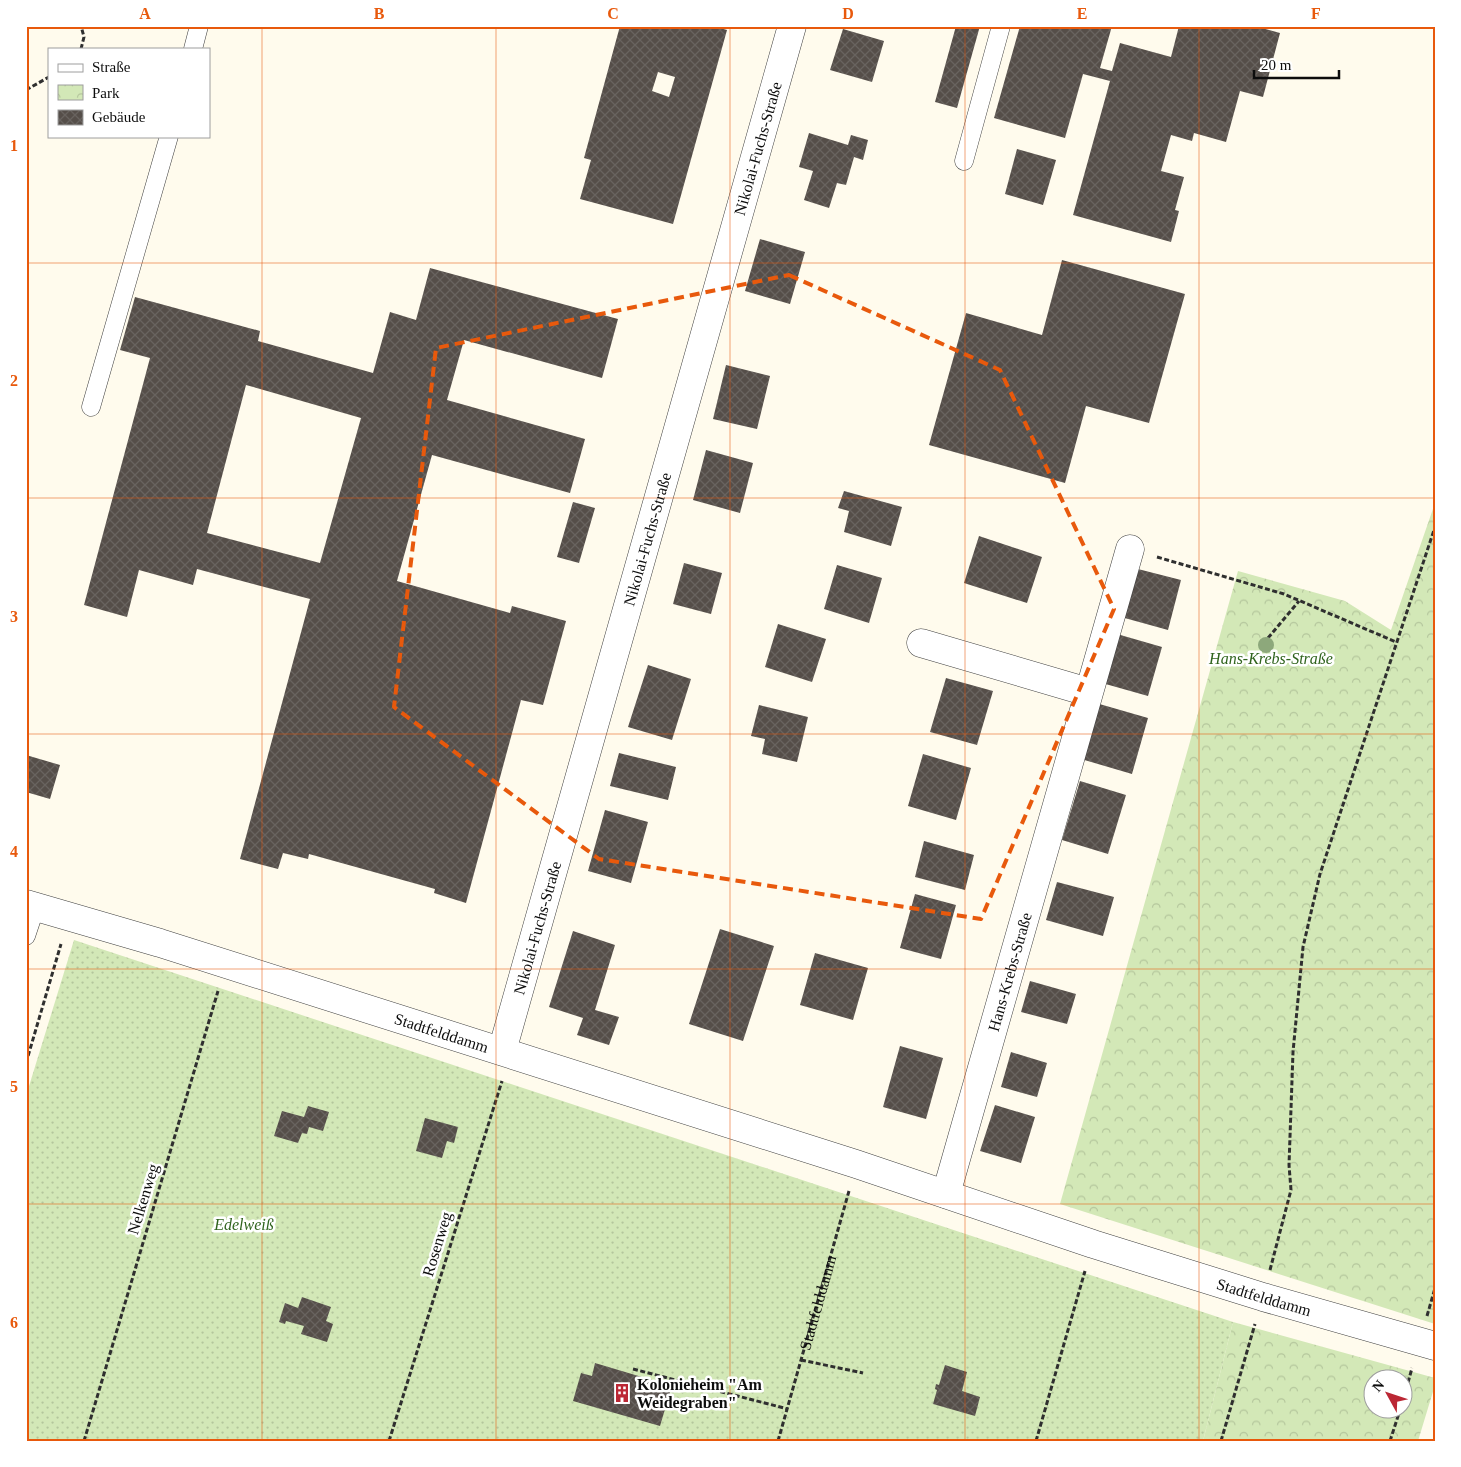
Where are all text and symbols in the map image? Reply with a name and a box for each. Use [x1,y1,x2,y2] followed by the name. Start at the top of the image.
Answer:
[139,5,151,22] text: A
[374,5,385,22] text: B
[607,5,619,22] text: C
[842,5,854,22] text: D
[1077,5,1087,22] text: E
[1311,5,1321,22] text: F
[48,48,210,138] legend
[1254,48,1338,80] scale bar
[1261,57,1292,73] text: 20 m
[92,59,131,75] text: Straße
[730,80,784,217] street label: Nikolai-Fuchs-Straße
[92,85,120,101] text: Park
[92,109,146,125] text: Gebäude
[10,137,18,154] text: 1
[10,372,18,389] text: 2
[620,470,674,608] street label: Nikolai-Fuchs-Straße
[10,608,18,625] text: 3
[1208,650,1333,667] park label: Hans-Krebs-Straße
[10,843,18,860] text: 4
[510,859,564,996] street label: Nikolai-Fuchs-Straße
[984,911,1034,1033] street label: Hans-Krebs-Straße
[392,1010,491,1055] street label: Stadtfelddamm
[10,1078,18,1095] text: 5
[124,1162,163,1237] street label: Nelkenweg
[419,1210,456,1279] street label: Rosenweg
[213,1216,274,1233] park label: Edelweiß
[796,1253,839,1352] street label: Stadtfelddamm
[1215,1275,1314,1319] street label: Stadtfelddamm
[10,1314,18,1331] text: 6
[1364,1370,1414,1420] north arrow
[637,1376,763,1412] place label: Kolonieheim "Am Weidegraben"
[1369,1377,1387,1395] text: N
[611,1382,633,1404] building icon: Kolonieheim "Am Weidegraben"

